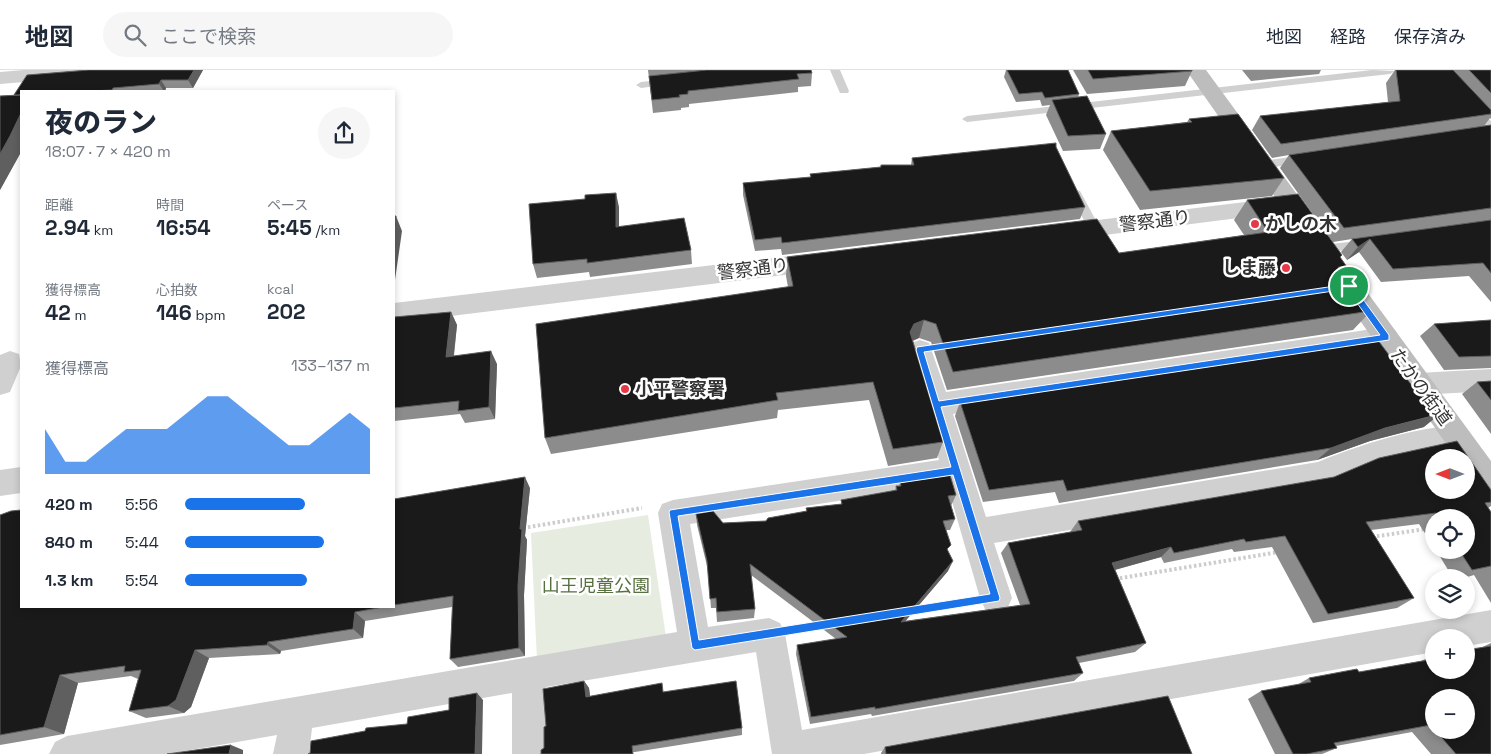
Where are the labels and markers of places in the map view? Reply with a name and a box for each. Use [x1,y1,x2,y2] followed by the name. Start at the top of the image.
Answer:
[1265,212,1337,235] place label: かしの木
[1249,218,1261,230] marker: かしの木
[1222,256,1276,279] place label: しま藤
[1280,262,1292,274] marker: しま藤
[1328,265,1370,307] pin
[635,377,725,400] place label: 小平警察署
[619,383,631,395] marker: 小平警察署

